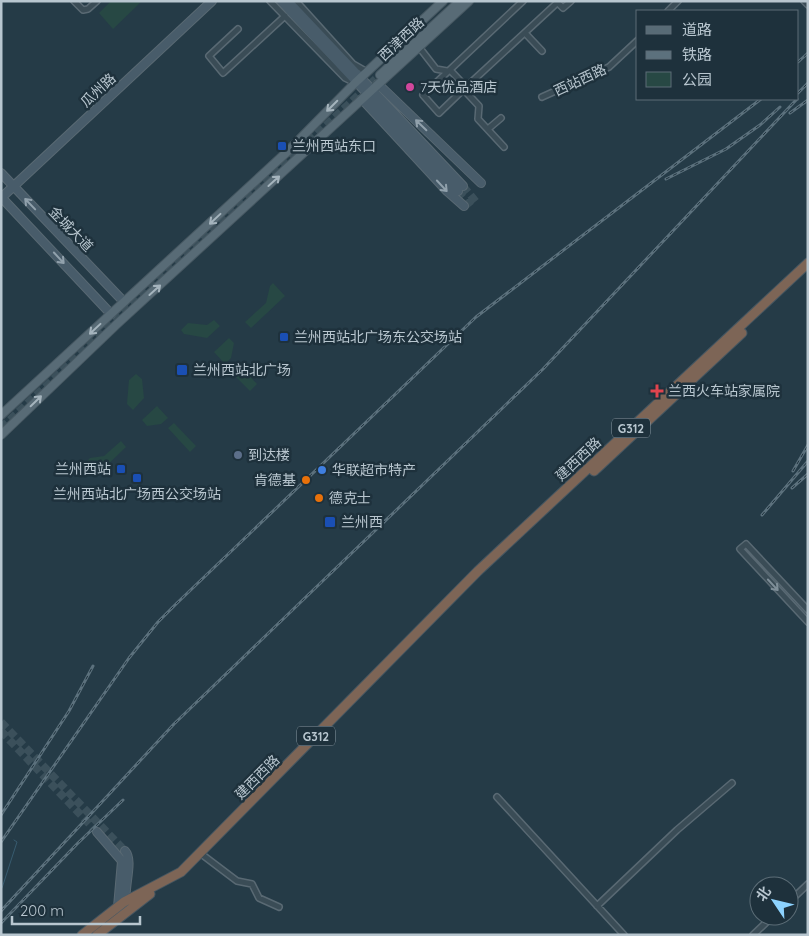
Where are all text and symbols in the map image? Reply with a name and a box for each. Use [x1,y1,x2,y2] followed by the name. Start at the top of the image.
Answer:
[636,10,799,100] legend
[374,13,428,65] street label: 西津西路
[682,20,712,39] text: 道路
[682,45,712,64] text: 铁路
[551,60,609,100] street label: 西站西路
[77,69,119,111] street label: 瓜州路
[682,70,712,89] text: 公园
[420,78,497,96] place label: 7天优品酒店
[404,81,416,93] marker: 7天优品酒店
[327,100,339,112] one-way arrow
[414,119,427,131] one-way arrow
[292,137,376,155] place label: 兰州西站东口
[276,140,288,152] marker: 兰州西站东口
[268,175,281,187] one-way arrow
[436,180,448,193] one-way arrow
[24,197,36,210] one-way arrow
[45,203,97,255] street label: 金城大道
[209,212,222,224] one-way arrow
[53,252,65,265] one-way arrow
[149,284,161,296] one-way arrow
[89,323,102,335] one-way arrow
[294,328,462,346] place label: 兰州西站北广场东公交场站
[278,331,290,343] marker: 兰州西站北广场东公交场站
[193,361,291,379] place label: 兰州西站北广场
[175,363,189,377] marker: 兰州西站北广场
[668,382,780,400] place label: 兰西火车站家属院
[650,384,664,398] marker: 兰西火车站家属院
[30,394,42,407] one-way arrow
[612,418,650,438] road number: G312
[551,433,605,485] street label: 建西西路
[248,446,290,464] place label: 到达楼
[232,449,244,461] marker: 到达楼
[55,460,111,478] place label: 兰州西站
[332,461,416,479] place label: 华联超市特产
[115,463,127,475] marker: 兰州西站
[316,464,328,476] marker: 华联超市特产
[254,471,296,489] place label: 肯德基
[131,472,143,484] marker: 兰州西站北广场西公交场站
[300,474,312,486] marker: 肯德基
[53,485,221,503] place label: 兰州西站北广场西公交场站
[329,489,371,507] place label: 德克士
[313,492,325,504] marker: 德克士
[341,513,383,531] place label: 兰州西
[323,515,337,529] marker: 兰州西
[767,578,779,591] one-way arrow
[297,726,335,746] road number: G312
[231,751,283,803] street label: 建西西路
[749,876,799,926] north arrow
[752,883,775,904] text: 北
[12,894,140,926] scale bar
[20,901,64,920] text: 200 m

